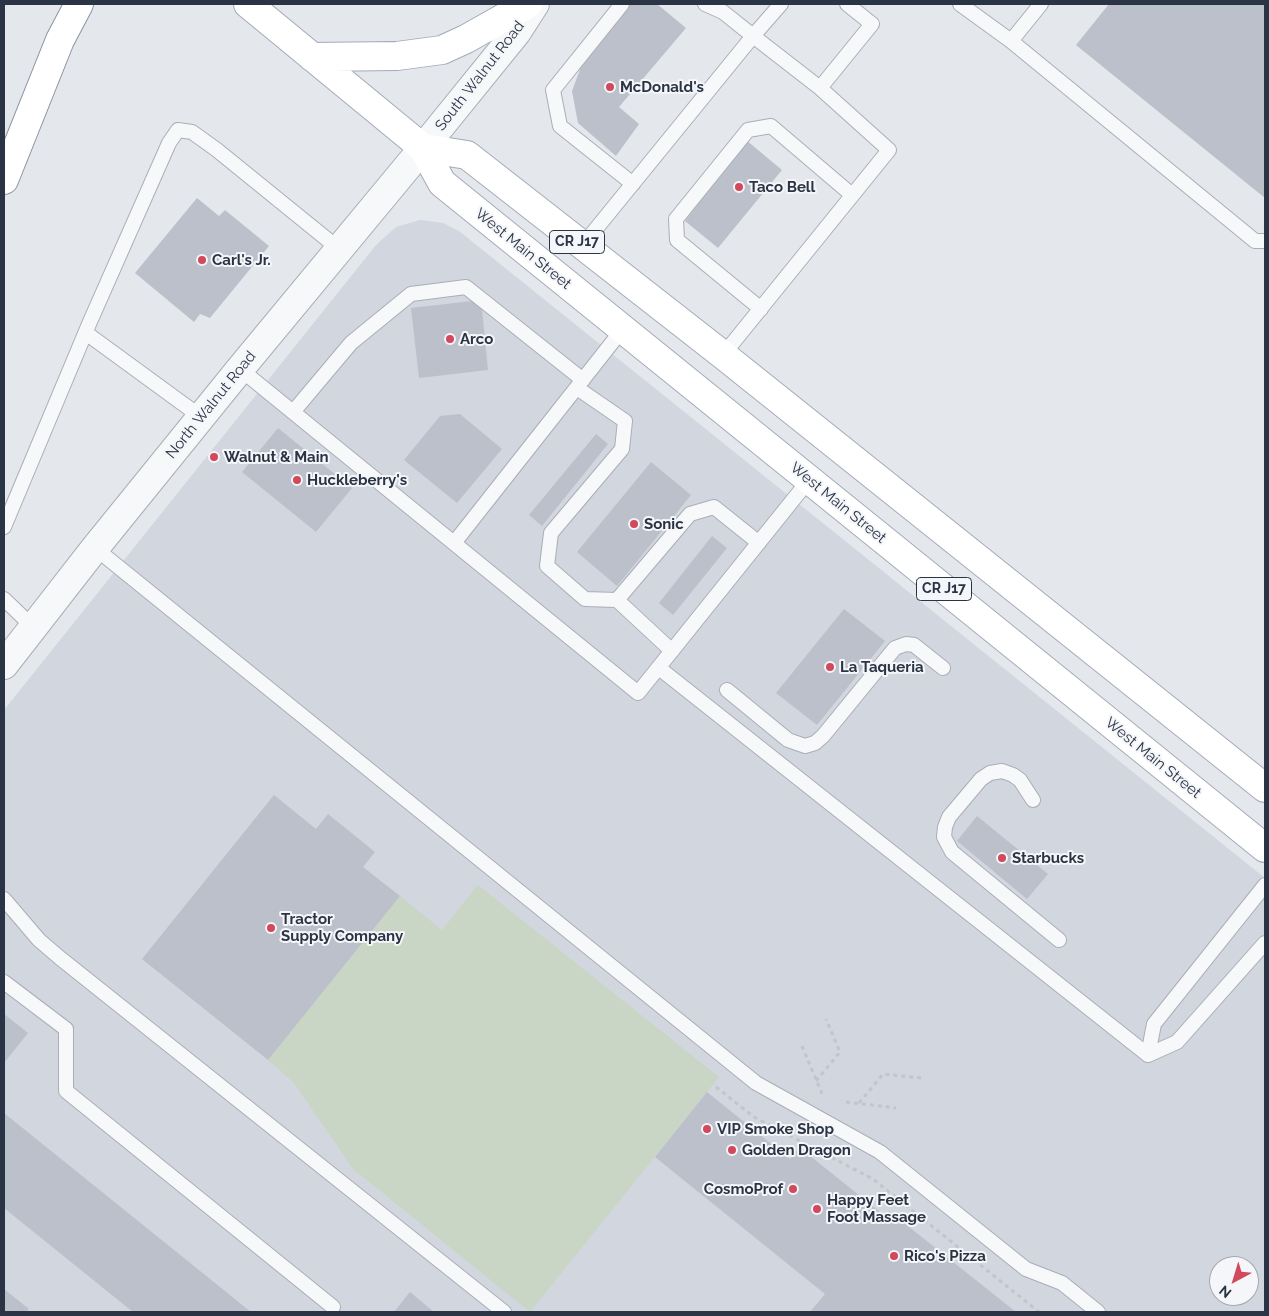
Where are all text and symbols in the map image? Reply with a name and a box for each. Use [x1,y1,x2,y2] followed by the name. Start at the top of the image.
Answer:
[432,18,528,134] street label: South Walnut Road
[620,78,704,96] place label: McDonald's
[604,81,616,93] marker: McDonald's
[749,178,815,196] place label: Taco Bell
[733,181,745,193] marker: Taco Bell
[471,205,575,293] street label: West Main Street
[550,230,604,253] road number: CR J17
[212,251,271,269] place label: Carl's Jr.
[196,254,208,266] marker: Carl's Jr.
[460,330,493,348] place label: Arco
[444,333,456,345] marker: Arco
[162,348,260,462] street label: North Walnut Road
[224,448,329,466] place label: Walnut & Main
[208,451,220,463] marker: Walnut & Main
[786,459,890,547] street label: West Main Street
[307,471,407,489] place label: Huckleberry's
[291,474,303,486] marker: Huckleberry's
[644,515,684,533] place label: Sonic
[628,518,640,530] marker: Sonic
[916,578,972,600] road number: CR J17
[840,658,924,676] place label: La Taqueria
[824,661,836,673] marker: La Taqueria
[1101,714,1205,802] street label: West Main Street
[1012,849,1084,867] place label: Starbucks
[996,852,1008,864] marker: Starbucks
[281,910,403,945] place label: Tractor Supply Company
[265,922,277,934] marker: Tractor Supply Company
[717,1120,834,1138] place label: VIP Smoke Shop
[701,1123,713,1135] marker: VIP Smoke Shop
[742,1141,851,1159] place label: Golden Dragon
[726,1144,738,1156] marker: Golden Dragon
[704,1180,783,1198] place label: CosmoProf
[787,1183,799,1195] marker: CosmoProf
[827,1191,926,1226] place label: Happy Feet Foot Massage
[811,1203,823,1215] marker: Happy Feet Foot Massage
[904,1247,986,1265] place label: Rico's Pizza
[888,1250,900,1262] marker: Rico's Pizza
[1209,1256,1259,1306] north arrow
[1216,1282,1234,1301] text: N

